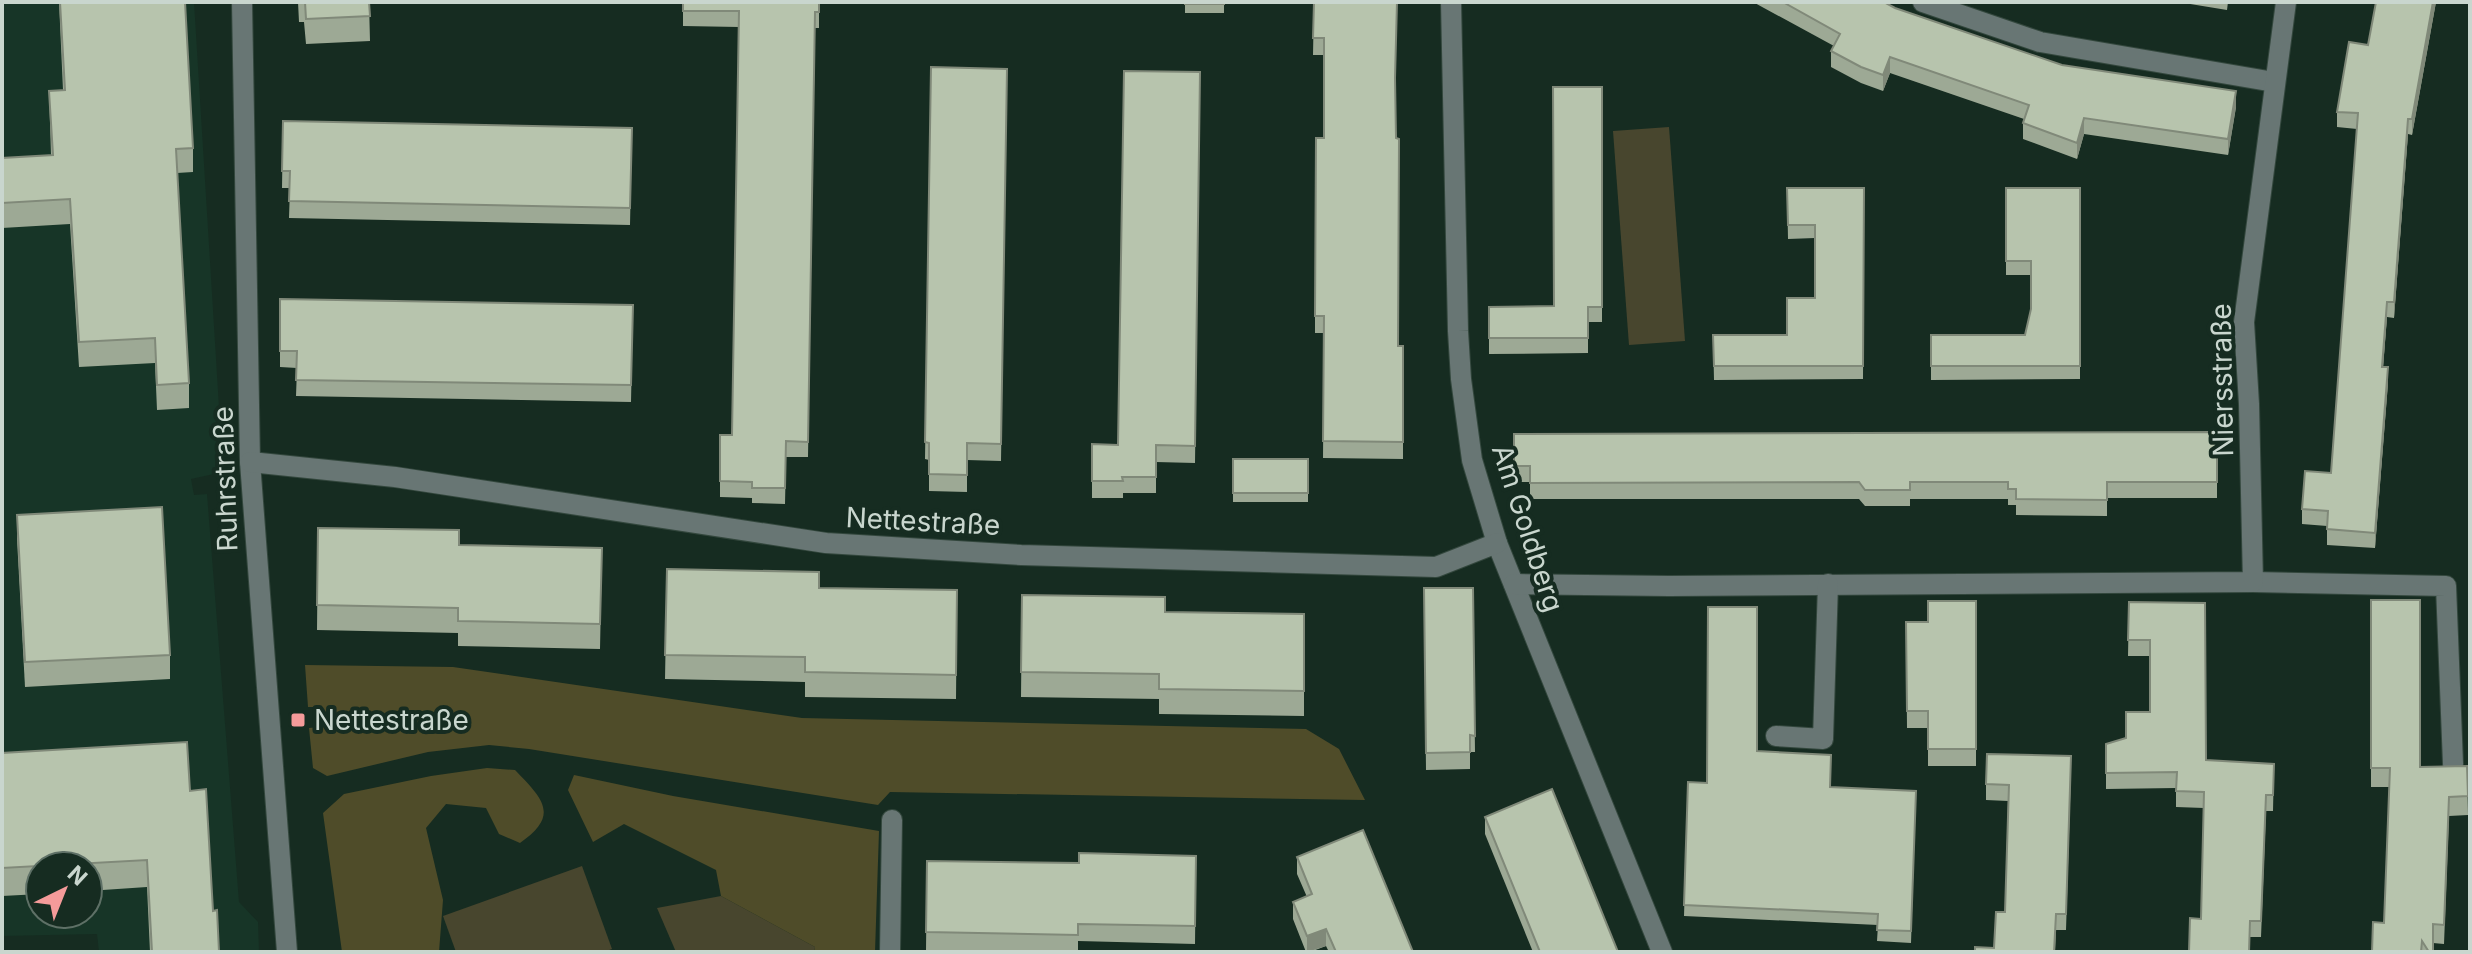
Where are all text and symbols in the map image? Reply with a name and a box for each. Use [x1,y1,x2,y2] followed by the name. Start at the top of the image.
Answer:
[2204,303,2240,457] street label: Niersstraße
[205,406,245,552] street label: Ruhrstraße
[1485,440,1571,616] street label: Am Goldberg
[845,500,1001,542] street label: Nettestraße
[314,703,469,737] place label: Nettestraße
[289,711,307,729] marker: Nettestraße
[24,850,104,930] north arrow
[63,860,93,891] text: N

